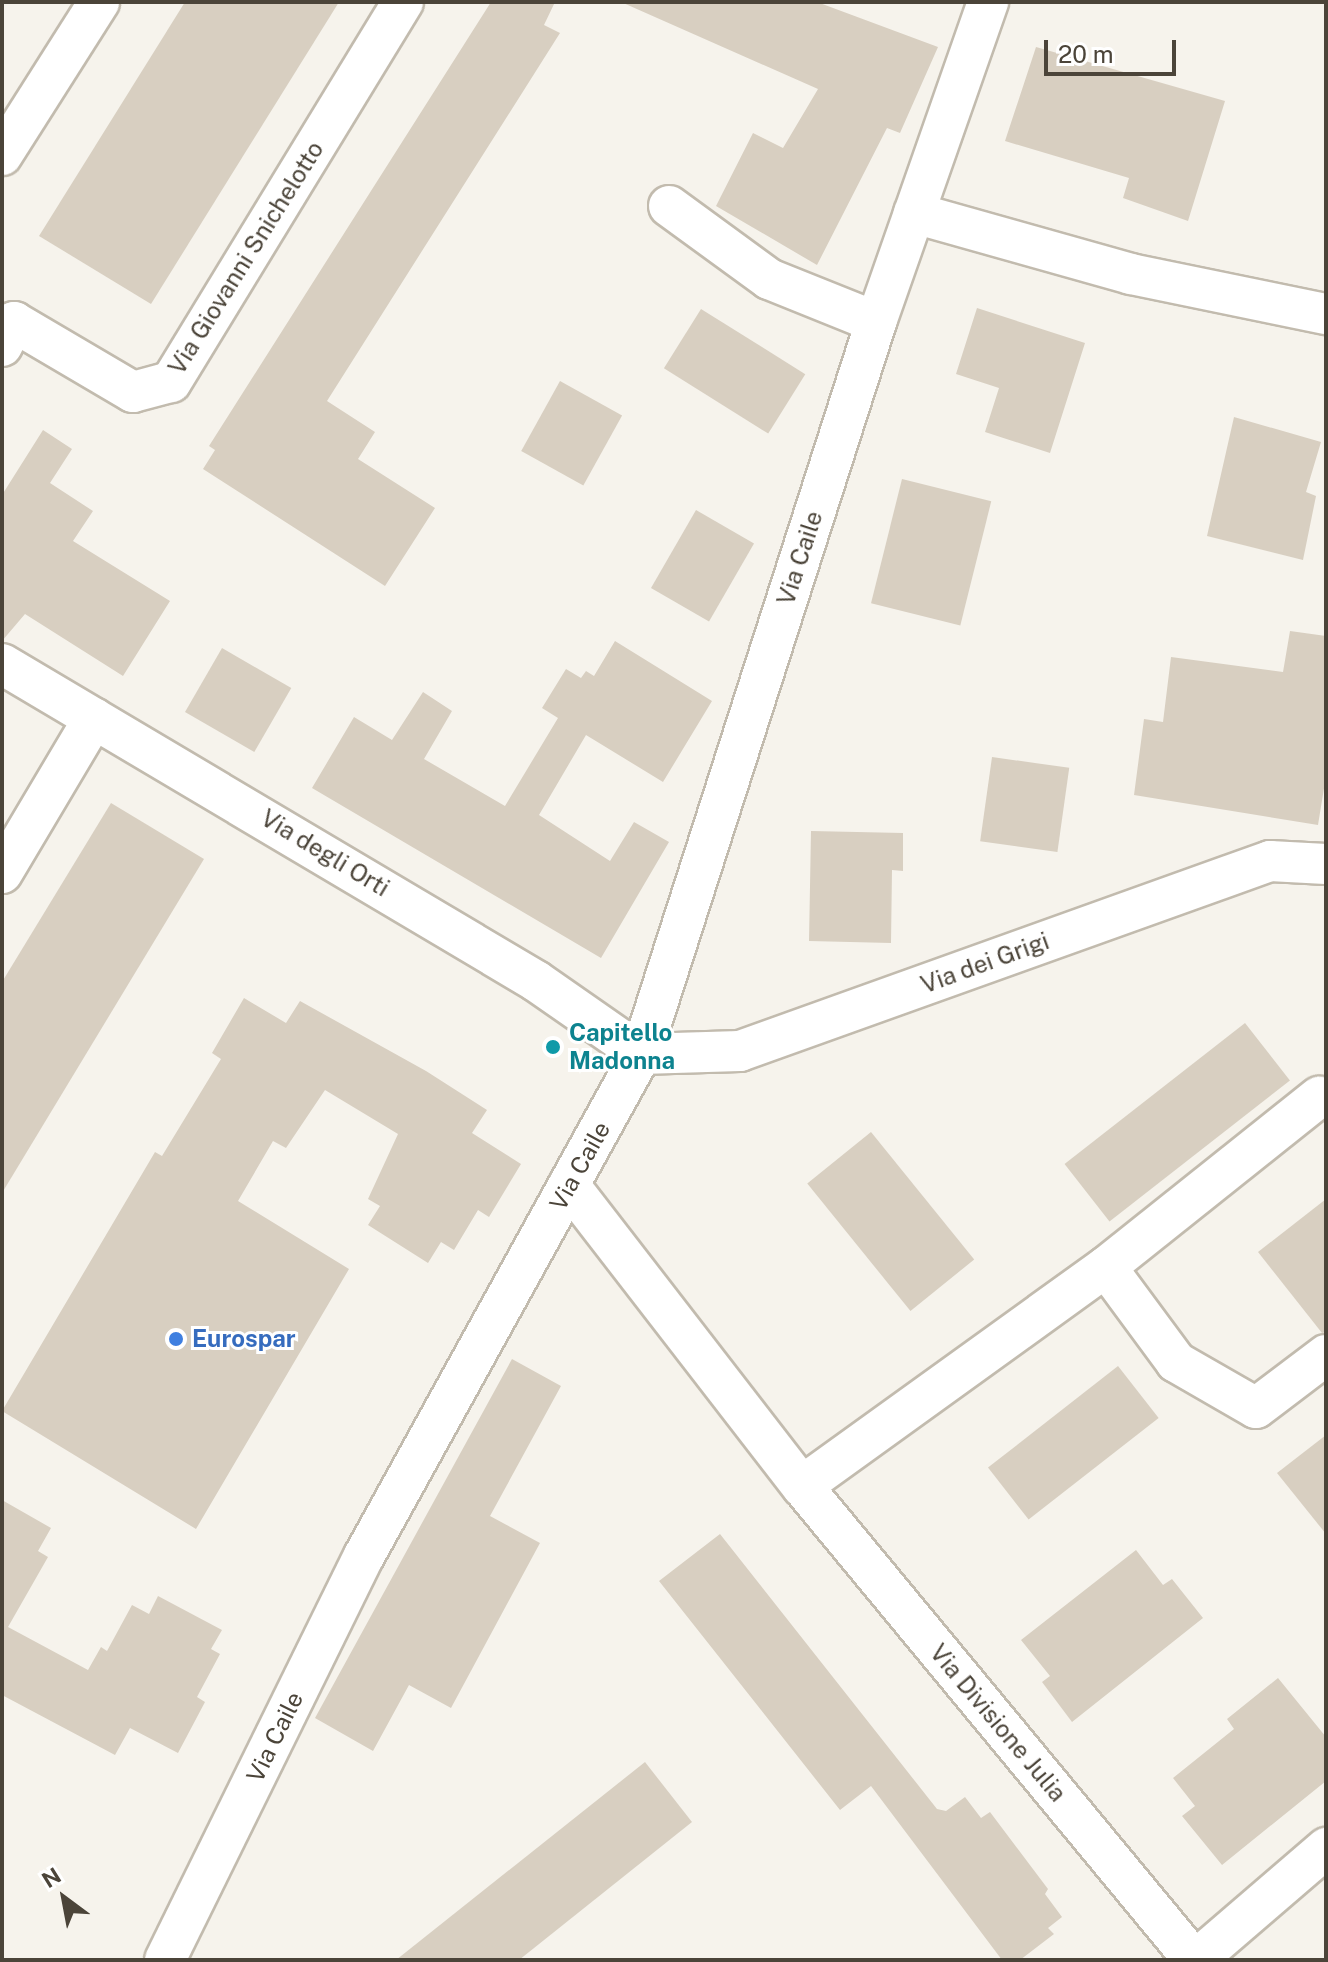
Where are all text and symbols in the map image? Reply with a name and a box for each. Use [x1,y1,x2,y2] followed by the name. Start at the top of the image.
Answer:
[1048,24,1180,74] scale bar
[1058,40,1114,68] text: 20 m
[162,136,330,380] street label: Via Giovanni Snichelotto
[771,507,829,609] street label: Via Caile
[256,803,394,903] street label: Via degli Orti
[917,926,1053,1000] street label: Via dei Grigi
[569,1019,675,1075] place label: Capitello Madonna
[544,1038,562,1056] marker: Capitello Madonna
[544,1117,616,1215] street label: Via Caile
[192,1325,296,1353] place label: Eurospar
[167,1330,185,1348] marker: Eurospar
[924,1638,1072,1808] street label: Via Divisione Julia
[241,1687,309,1787] street label: Via Caile
[24,1858,104,1938] north arrow
[37,1862,65,1893] text: N

